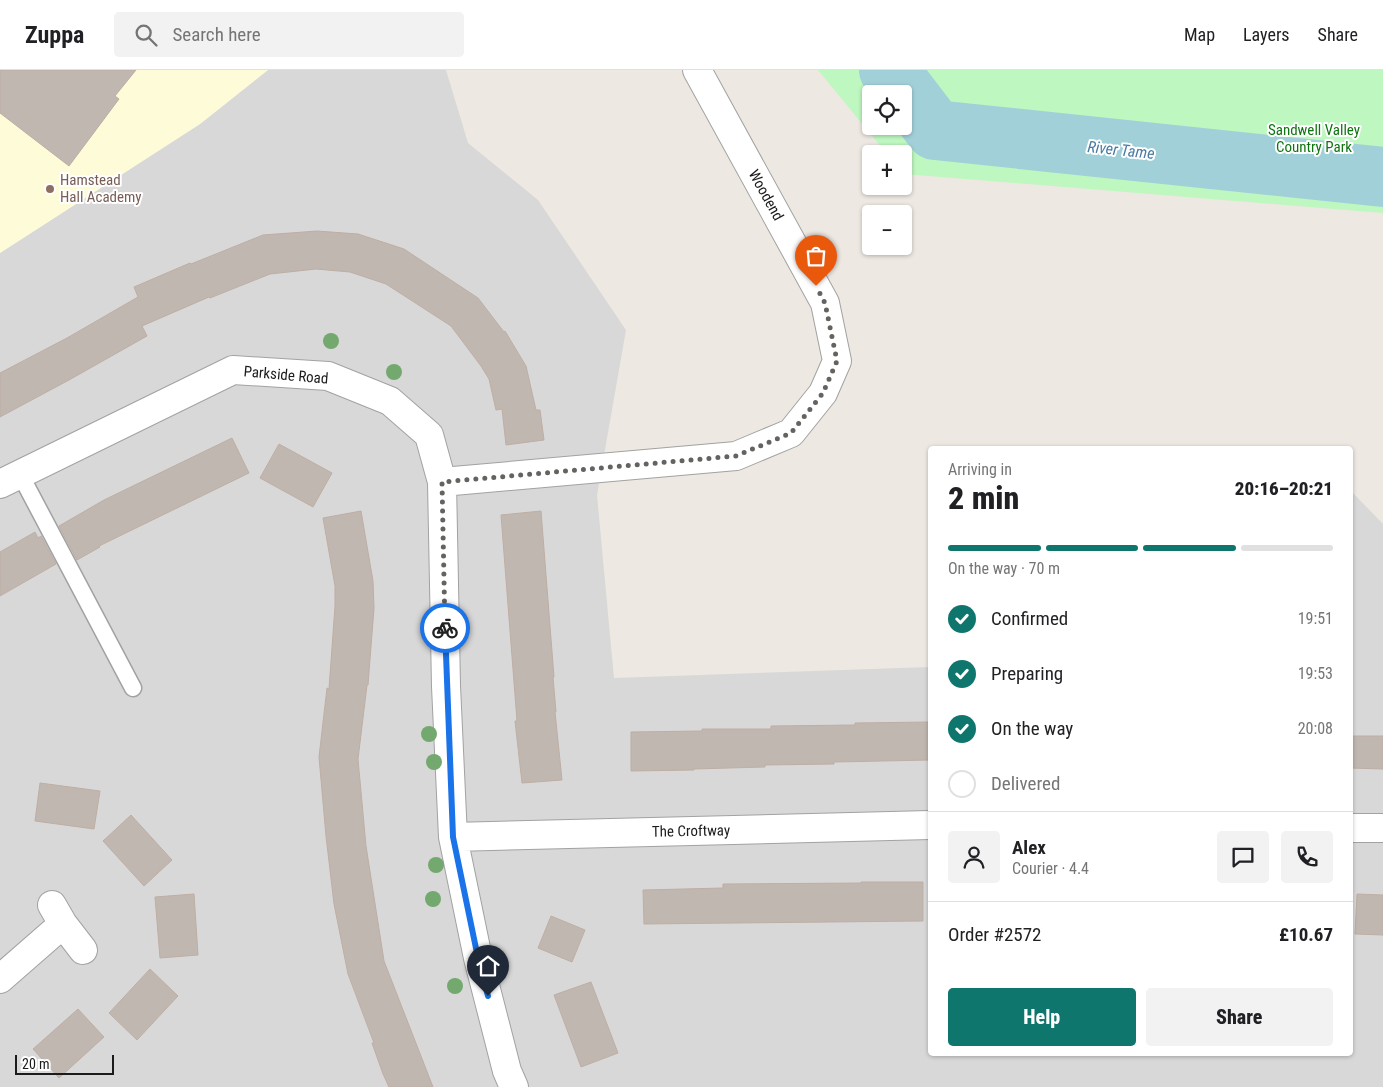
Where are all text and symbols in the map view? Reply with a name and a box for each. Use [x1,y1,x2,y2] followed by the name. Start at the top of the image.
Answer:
[114,12,464,57] search box
[25,21,84,49] text: Zuppa
[132,21,160,49] icon: search
[172,23,261,46] text: Search here
[1184,24,1215,45] text: Map
[1243,24,1290,45] text: Layers
[1318,24,1358,45] text: Share
[862,85,912,255] map controls
[862,85,912,135] button: locate
[1268,121,1360,156] park label: Sandwell Valley Country Park
[1087,137,1155,163] water label: River Tame
[862,145,912,195] button: +
[745,166,787,224] street label: Woodend
[60,171,142,206] place label: Hamstead Hall Academy
[44,183,56,195] marker: Hamstead Hall Academy
[862,205,912,255] button: −
[795,235,837,286] pin
[802,242,830,270] icon: bag
[243,362,329,388] street label: Parkside Road
[948,460,1012,479] text: Arriving in
[1235,477,1333,500] text: 20:16–20:21
[948,479,1019,517] text: 2 min
[948,559,1060,578] text: On the way · 70 m
[420,603,470,653] courier
[948,605,976,633] icon: check
[991,607,1068,630] text: Confirmed
[1298,609,1333,628] text: 19:51
[431,614,459,642] icon: bike
[948,660,976,688] icon: check
[991,662,1063,685] text: Preparing
[1298,664,1333,683] text: 19:53
[948,715,976,743] icon: check
[991,717,1073,740] text: On the way
[1298,719,1333,738] text: 20:08
[991,772,1060,795] text: Delivered
[652,821,730,841] street label: The Croftway
[948,831,1000,883] button: person
[1217,831,1269,883] button: chat
[1281,831,1333,883] button: phone
[1012,836,1046,859] text: Alex
[1012,859,1089,878] text: Courier · 4.4
[948,923,1041,946] text: Order #2572
[1279,923,1333,946] text: £10.67
[467,945,509,996] pin
[474,952,502,980] icon: home
[948,988,1136,1046] button: Help
[1146,988,1333,1046] button: Share
[15,1052,114,1075] scale bar
[22,1056,50,1072] text: 20 m

